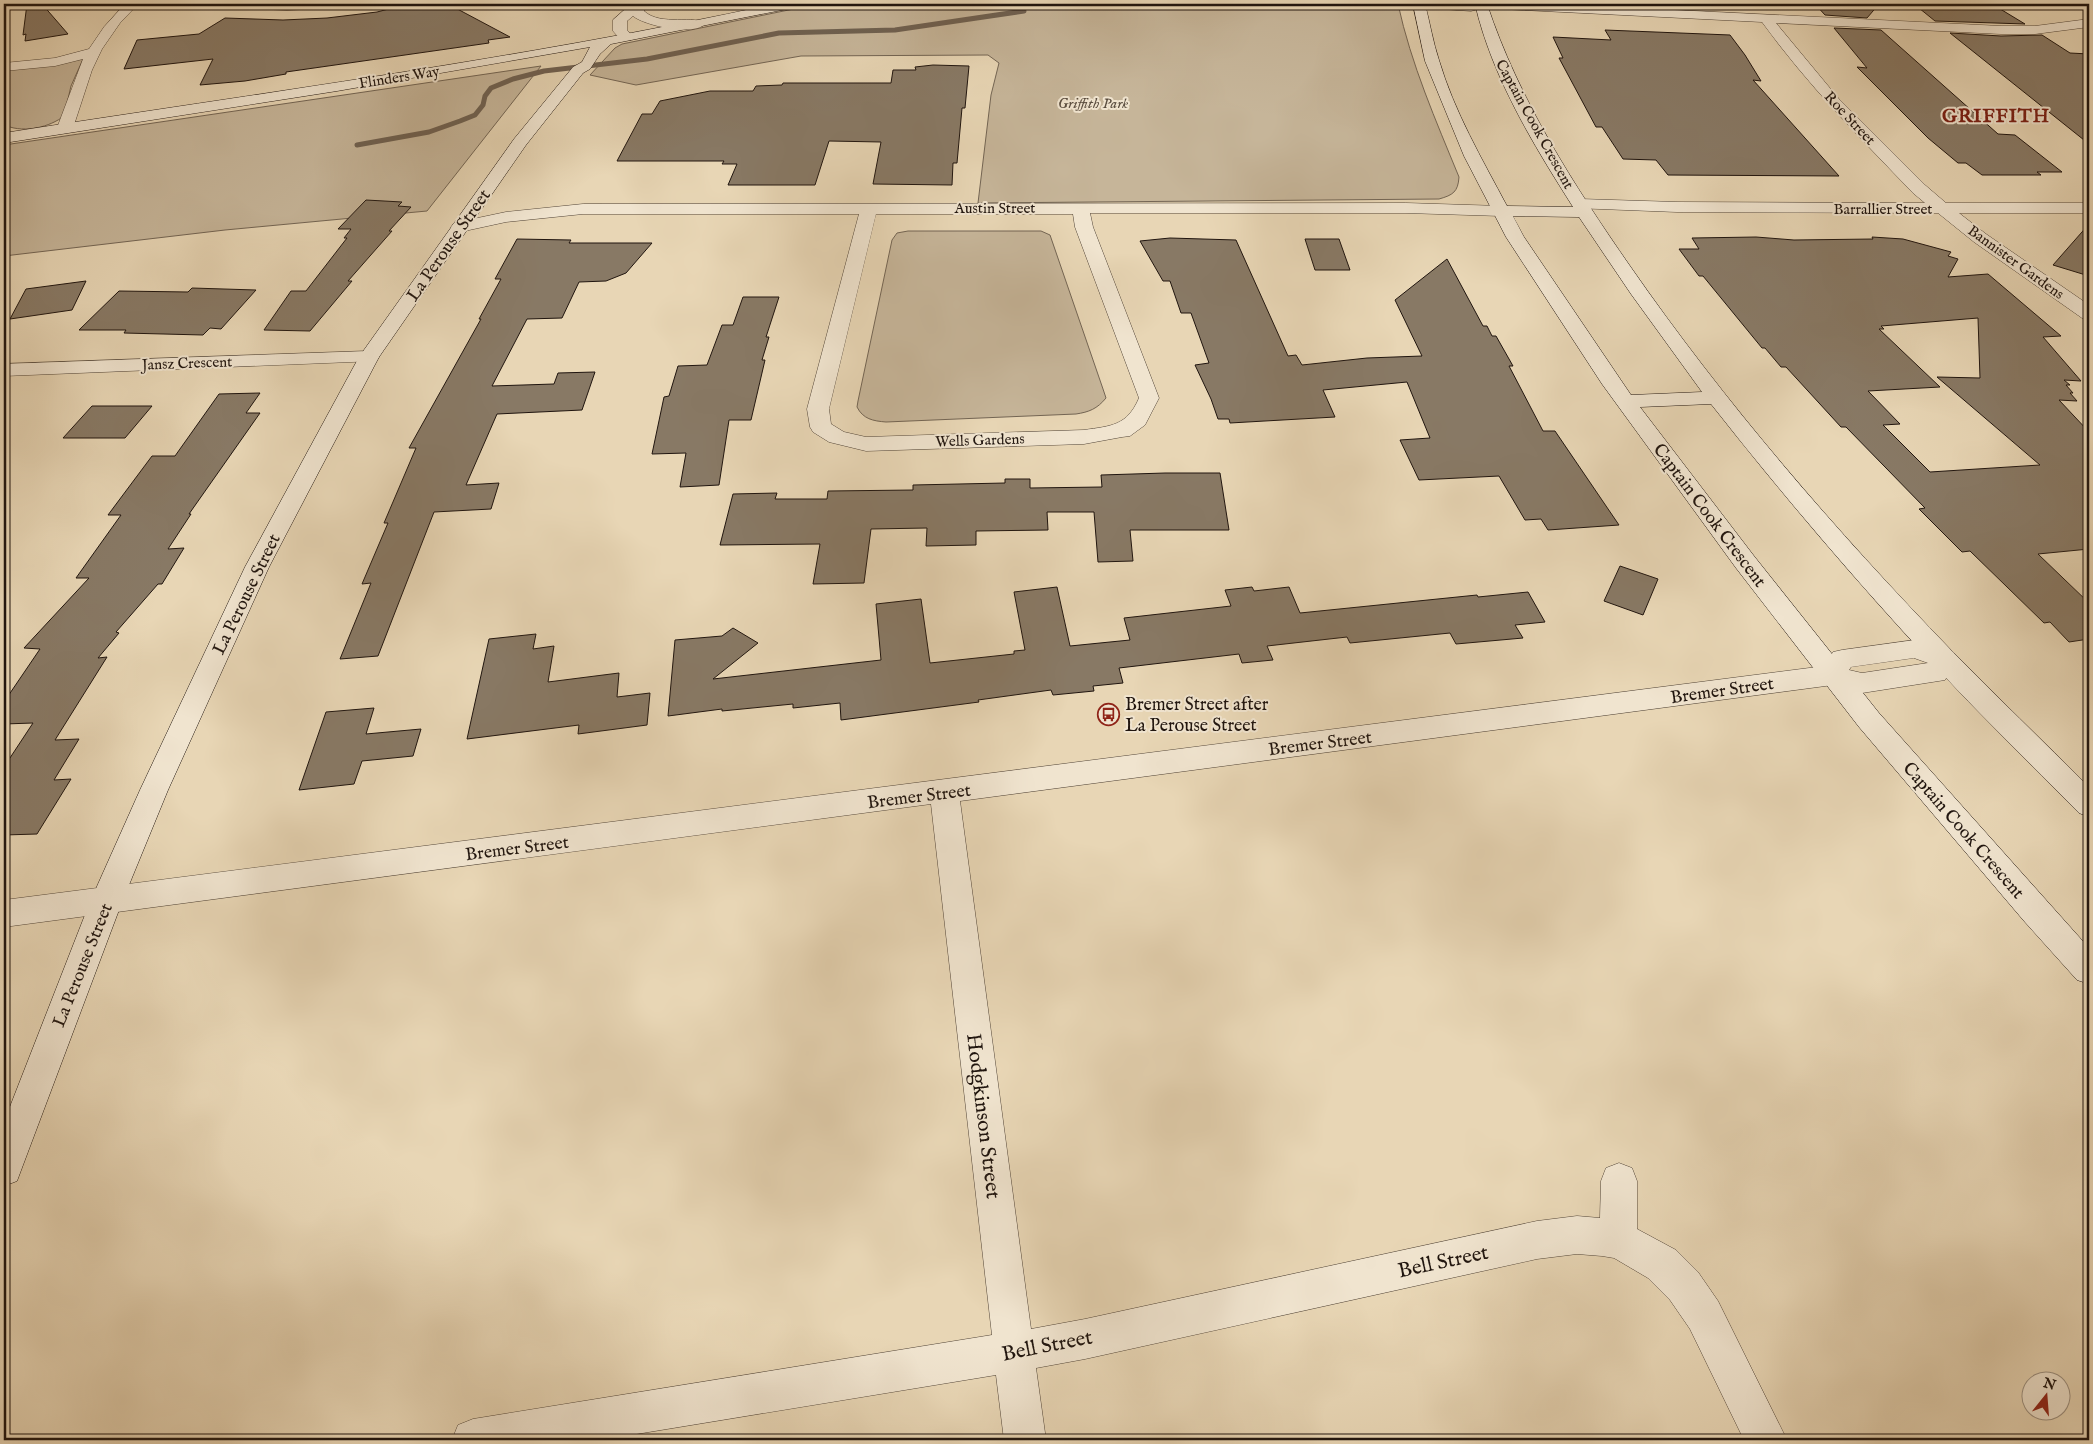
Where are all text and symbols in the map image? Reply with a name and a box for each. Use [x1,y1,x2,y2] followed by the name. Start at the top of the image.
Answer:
[1491,56,1578,192] street label: Captain Cook Crescent
[357,62,441,93] street label: Flinders Way
[1820,87,1879,149] street label: Roe Street
[1058,94,1128,113] park label: Griffith Park
[1942,105,2050,129] district label: GRIFFITH
[402,185,496,306] street label: La Perouse Street
[954,199,1035,218] street label: Austin Street
[1833,200,1933,219] street label: Barrallier Street
[1964,221,2068,304] street label: Bannister Gardens
[139,352,233,375] street label: Jansz Crescent
[935,429,1025,452] street label: Wells Gardens
[1647,439,1770,592] street label: Captain Cook Crescent
[208,530,287,659] street label: La Perouse Street
[1669,673,1775,710] street label: Bremer Street
[1125,694,1269,738] place label: Bremer Street after La Perouse Street
[1097,702,1121,726] bus stop icon: Bremer Street after La Perouse Street
[1267,727,1373,762] street label: Bremer Street
[1897,758,2029,904] street label: Captain Cook Crescent
[866,780,972,815] street label: Bremer Street
[464,832,570,867] street label: Bremer Street
[48,900,119,1031] street label: La Perouse Street
[959,1032,1006,1200] street label: Hodgkinson Street
[1396,1240,1491,1285] street label: Bell Street
[1000,1324,1095,1368] street label: Bell Street
[2020,1372,2070,1422] north arrow
[2040,1374,2058,1395] text: N

